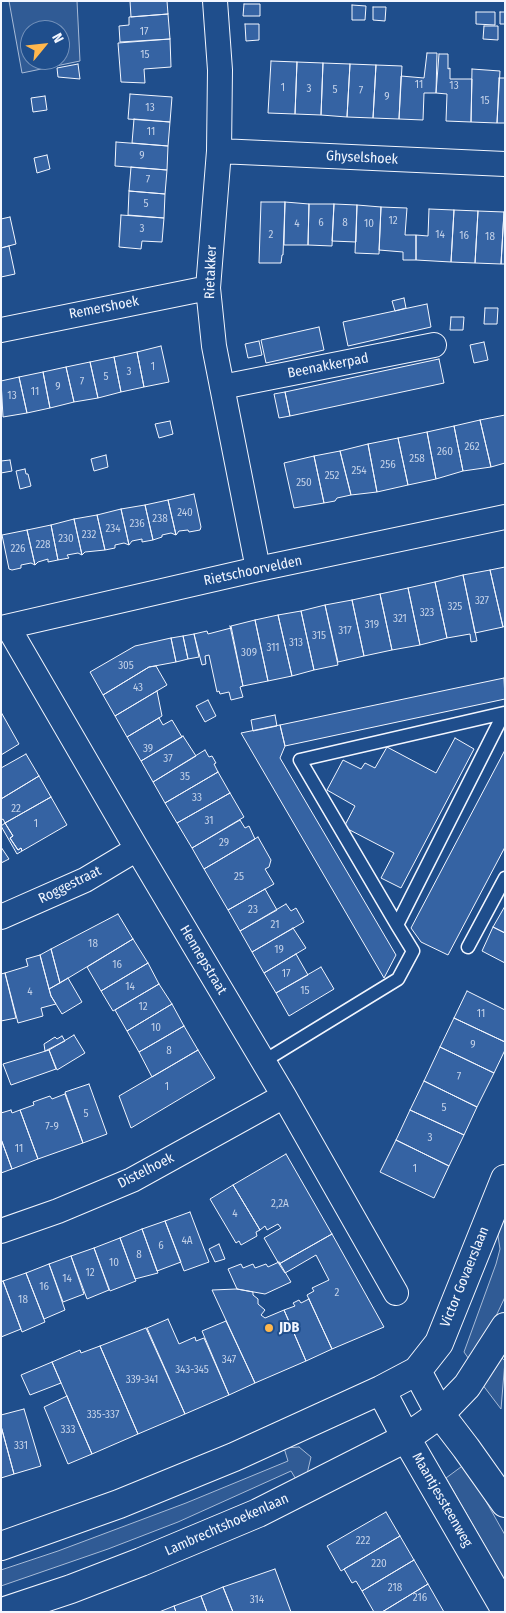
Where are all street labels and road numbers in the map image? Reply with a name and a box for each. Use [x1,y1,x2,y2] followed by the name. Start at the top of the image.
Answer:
[326,148,398,168] street label: Ghyselshoek
[202,245,220,299] street label: Rietakker
[68,293,140,323] street label: Remershoek
[286,350,370,382] street label: Beenakkerpad
[202,552,304,590] street label: Rietschoorvelden
[36,863,104,907] street label: Roggestraat
[176,922,230,998] street label: Hennepstraat
[115,1150,177,1192] street label: Distelhoek
[437,1224,493,1330] street label: Victor Govaerslaan
[408,1450,476,1550] street label: Maantjessteenweg
[163,1490,291,1560] street label: Lambrechtshoekenlaan

